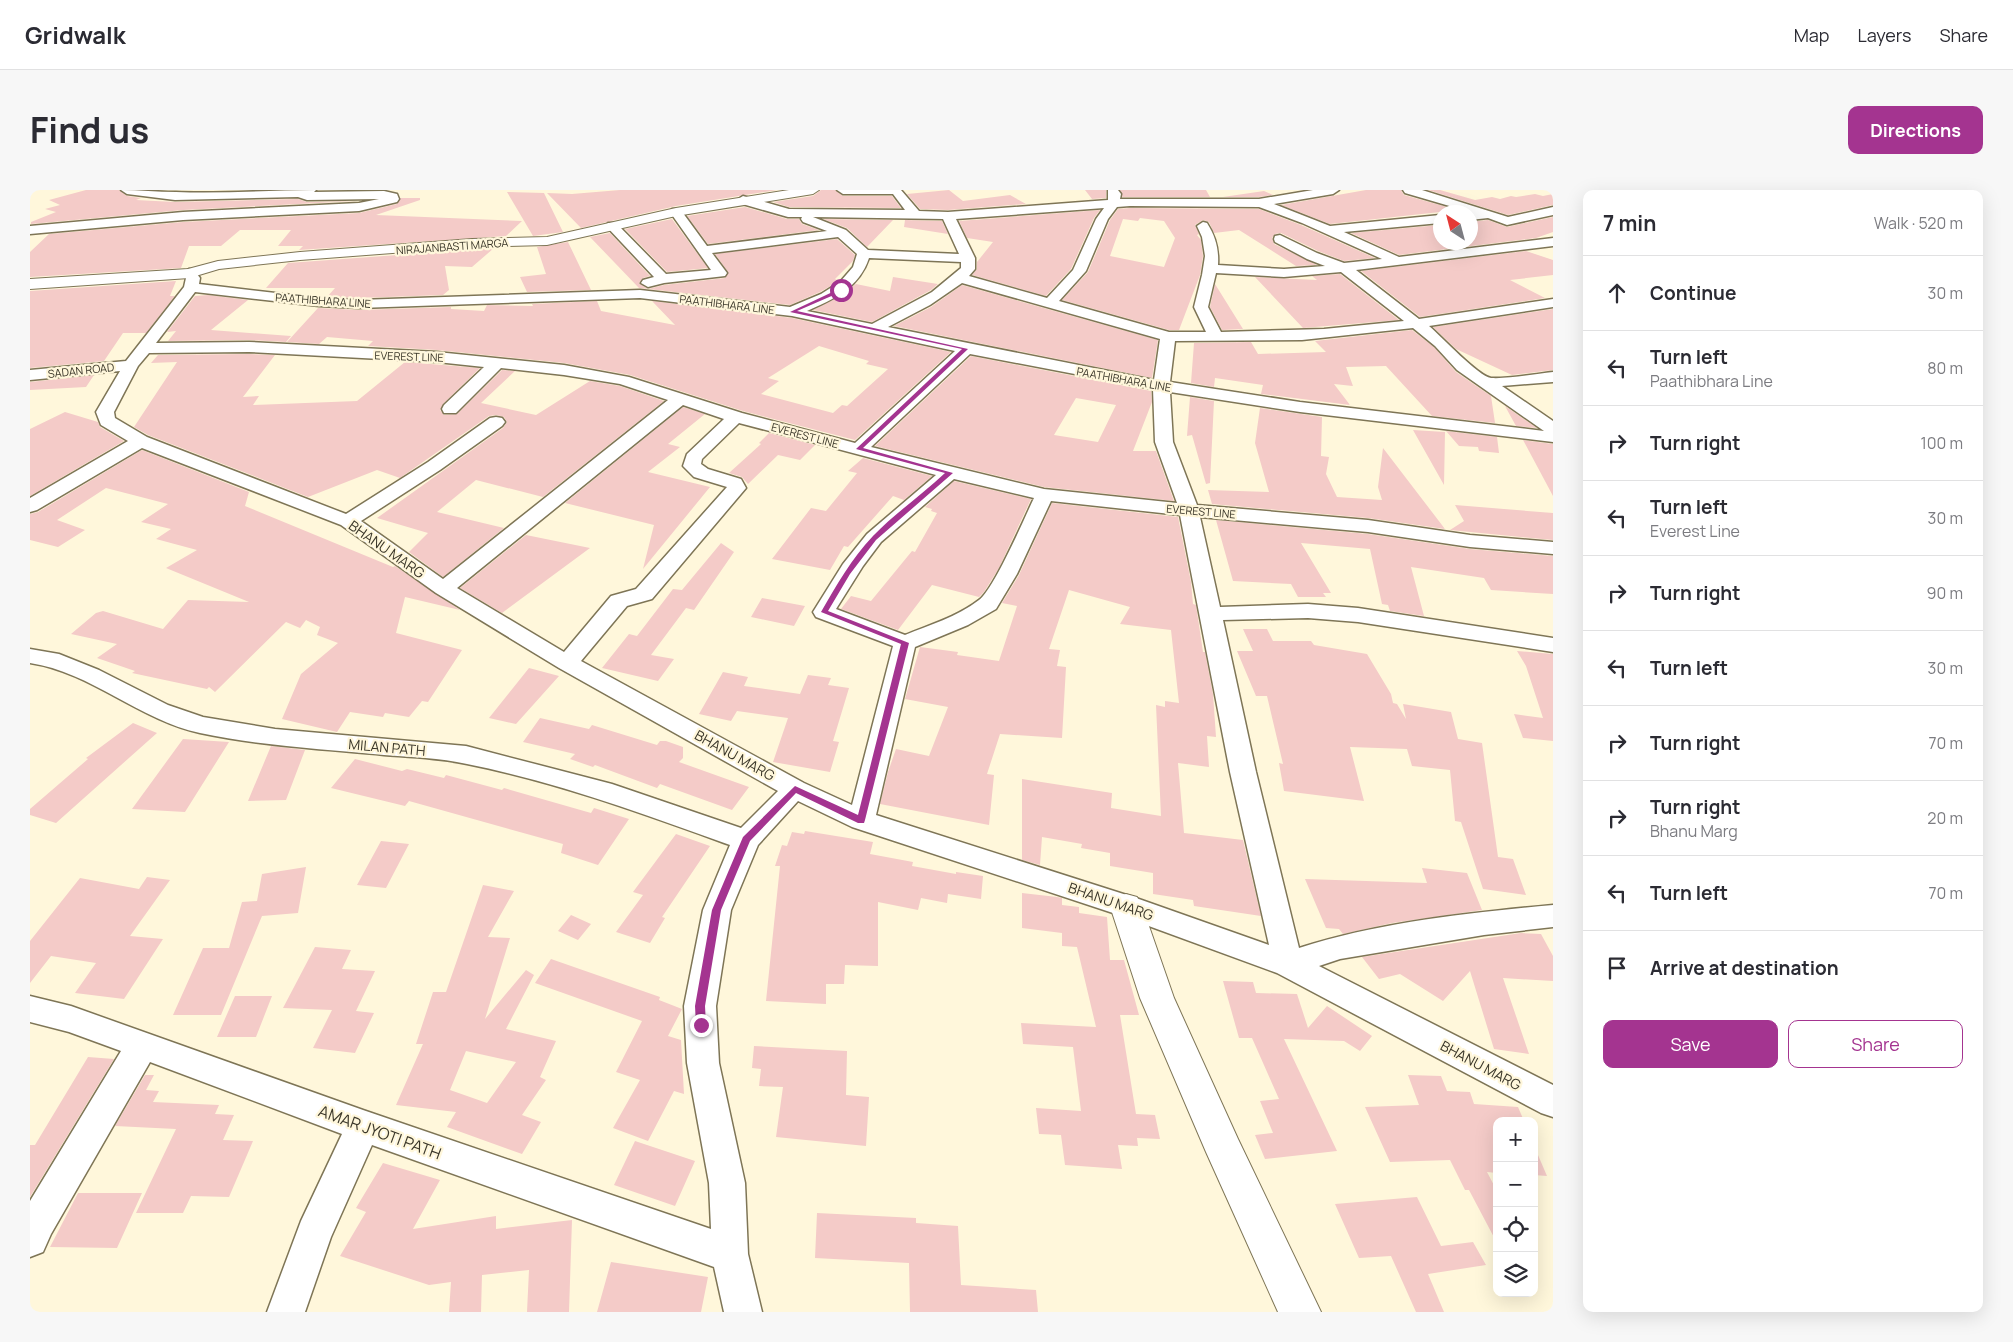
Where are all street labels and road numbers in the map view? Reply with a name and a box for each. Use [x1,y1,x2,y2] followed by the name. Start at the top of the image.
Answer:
[395,235,509,257] street label: NIRAJANBASTI MARGA
[275,289,371,311] street label: PAATHIBHARA LINE
[679,291,775,317] street label: PAATHIBHARA LINE
[374,347,444,365] street label: EVEREST LINE
[47,359,115,381] street label: SADAN ROAD
[1076,363,1172,395] street label: PAATHIBHARA LINE
[770,419,840,451] street label: EVEREST LINE
[1166,501,1236,521] street label: EVEREST LINE
[345,516,429,582] street label: BHANU MARG
[692,725,778,785] street label: BHANU MARG
[348,734,426,760] street label: MILAN PATH
[1066,878,1156,924] street label: BHANU MARG
[1437,1036,1525,1094] street label: BHANU MARG
[316,1100,444,1164] street label: AMAR JYOTI PATH

